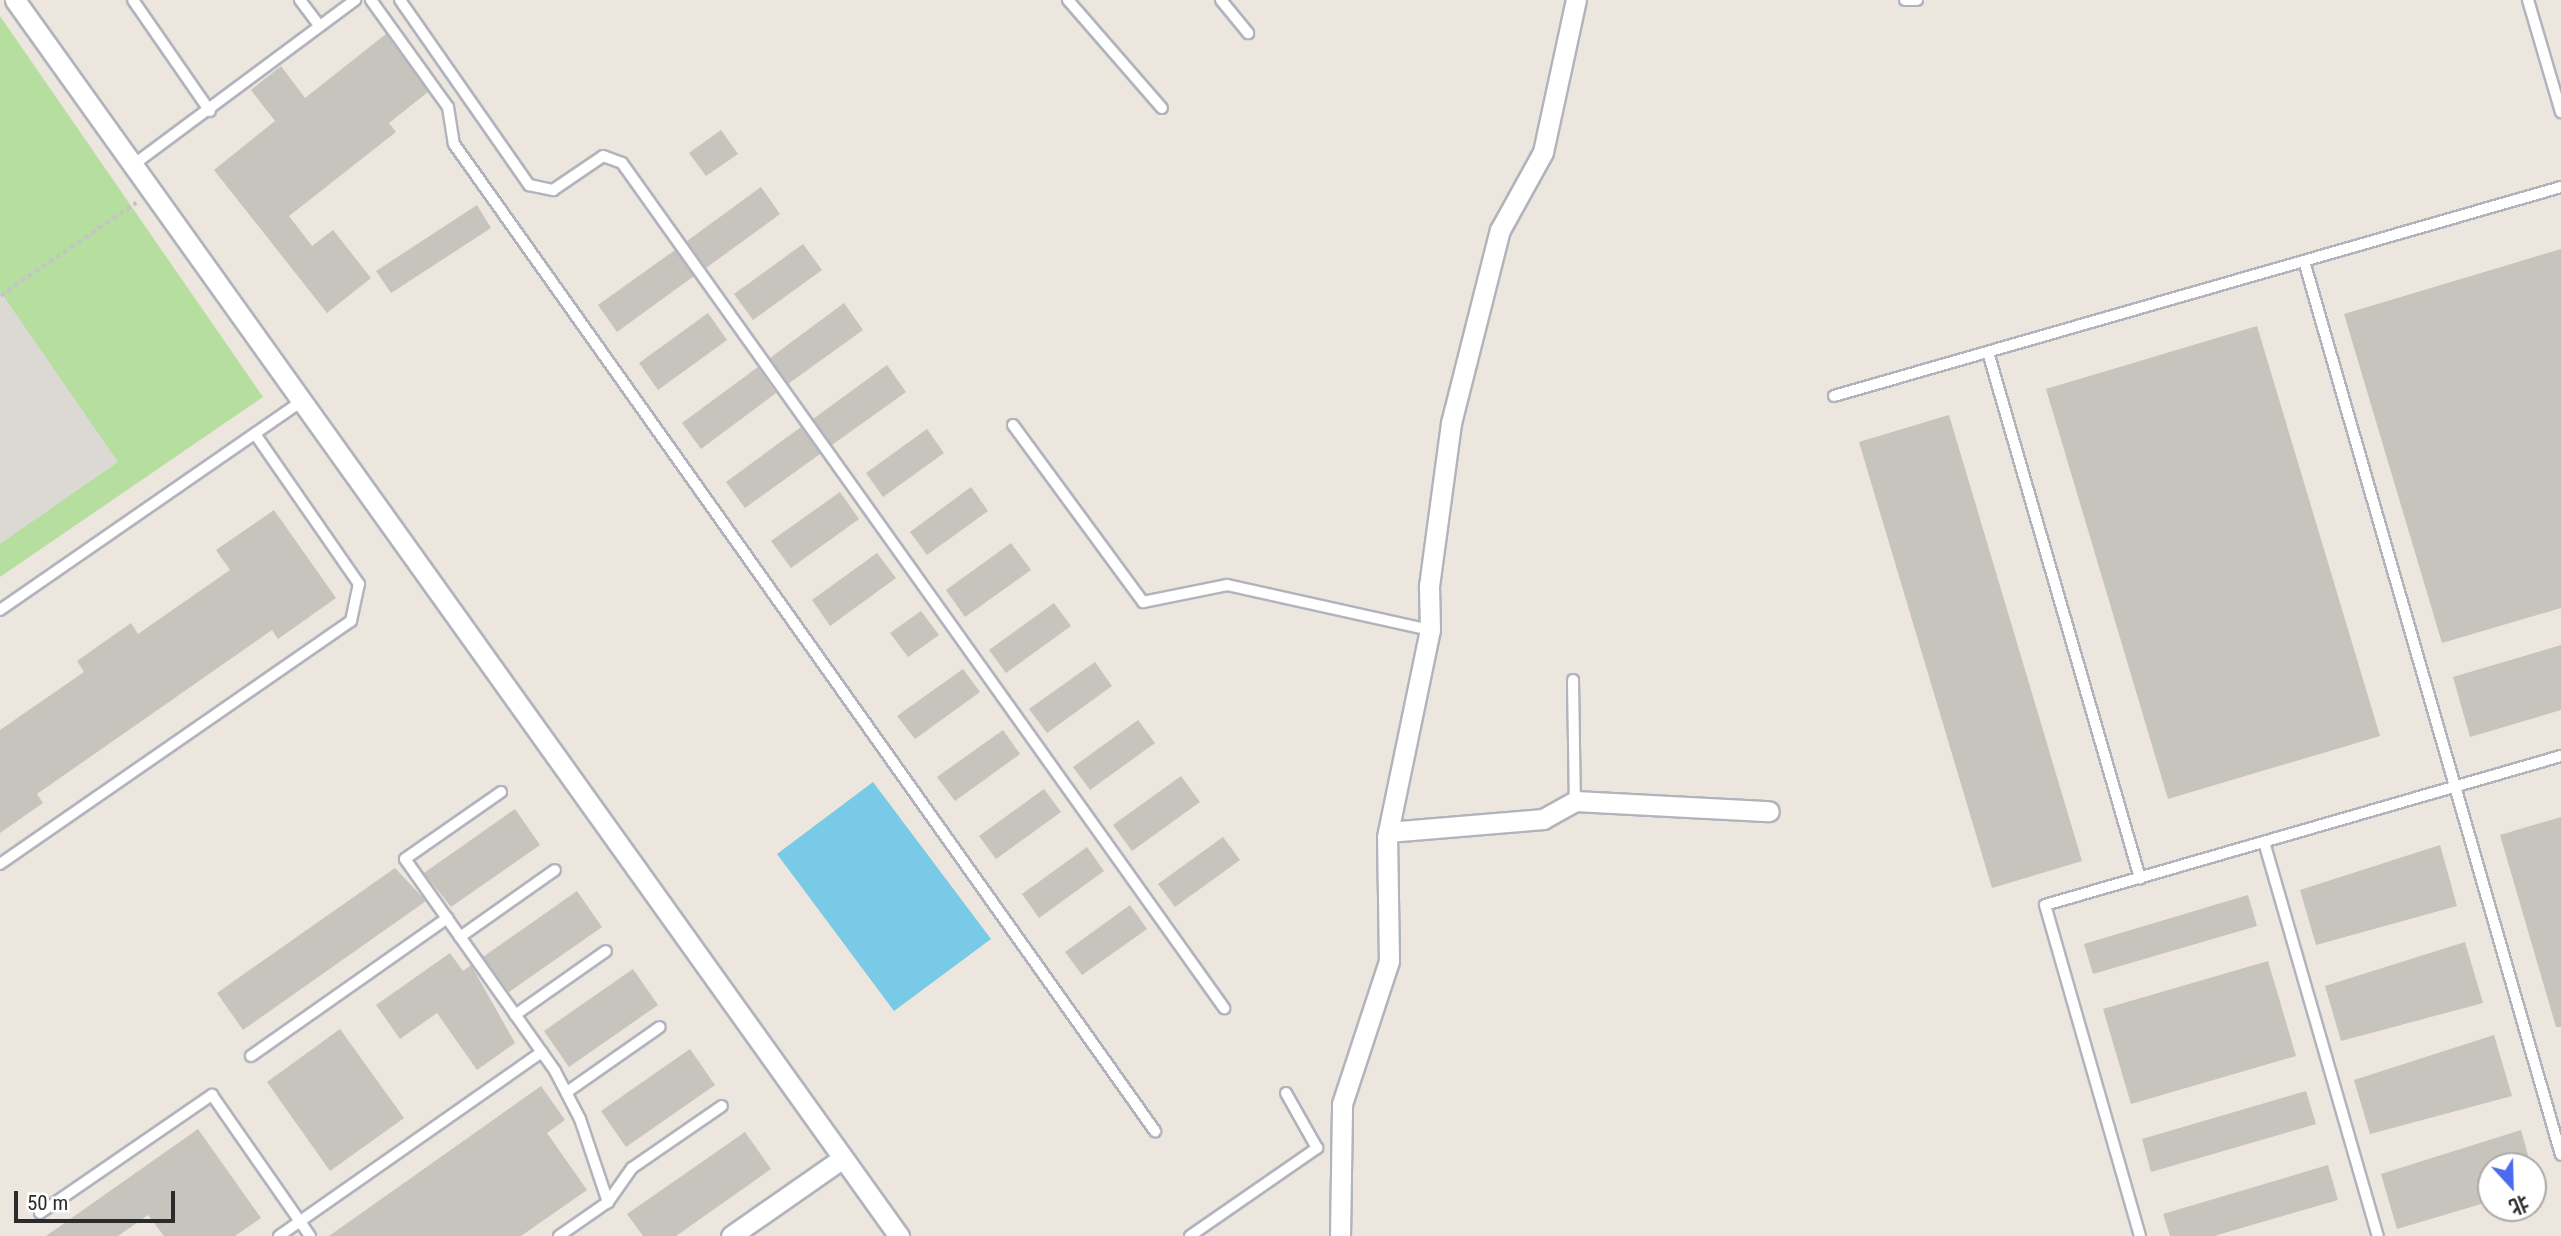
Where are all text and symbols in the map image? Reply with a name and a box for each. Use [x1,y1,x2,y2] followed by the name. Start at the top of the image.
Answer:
[2477,1152,2547,1222] north arrow
[18,1176,178,1220] scale bar
[27,1191,68,1215] text: 50 m
[2506,1191,2532,1219] text: 北

